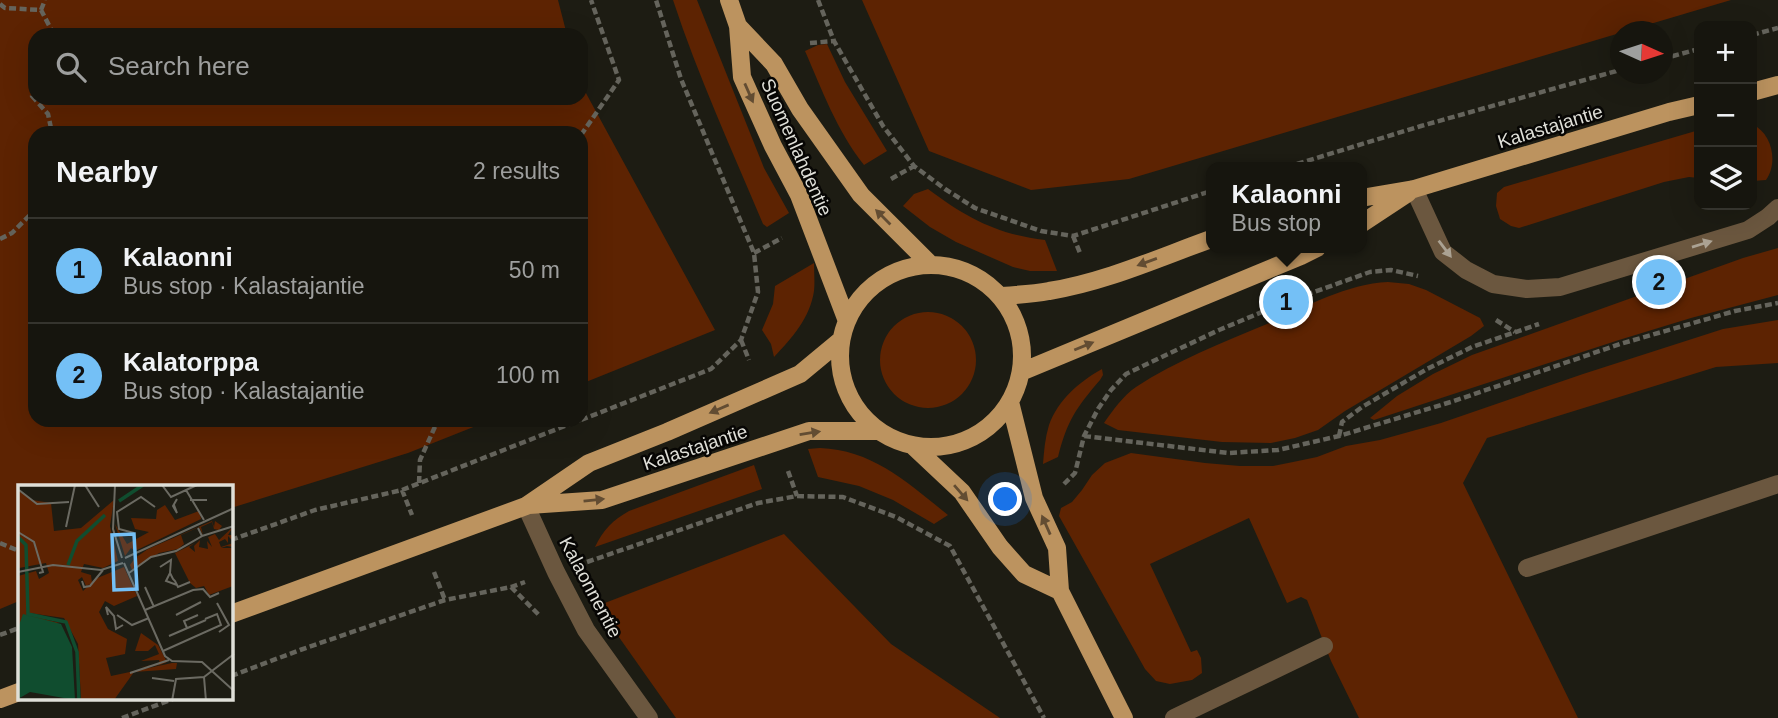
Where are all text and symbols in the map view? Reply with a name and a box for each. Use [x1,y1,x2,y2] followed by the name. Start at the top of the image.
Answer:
[1610,21,1673,84] north arrow
[1694,21,1757,210] map controls
[1694,21,1757,84] button: +
[28,28,588,105] search box
[52,48,90,86] icon: search
[108,51,250,81] text: Search here
[757,75,836,219] street label: Suomenlahdentie
[744,82,755,103] one-way arrow
[1694,84,1757,147] button: −
[1495,101,1605,152] street label: Kalastajantie
[1694,147,1757,210] button: layers
[56,155,158,188] text: Nearby
[473,158,560,184] text: 2 results
[1206,162,1367,253] popup
[1232,179,1341,209] text: Kalaonni
[875,209,892,225] one-way arrow
[1232,210,1321,236] text: Bus stop
[1692,238,1713,248] one-way arrow
[1437,240,1452,258] one-way arrow
[123,242,233,272] text: Kalaonni
[1636,256,1682,308] pin: 2
[73,257,85,283] text: 1
[509,257,560,283] text: 50 m
[1136,257,1157,268] one-way arrow
[123,273,365,299] text: Bus stop · Kalastajantie
[1263,276,1309,328] pin: 1
[1074,340,1094,352] one-way arrow
[123,347,259,377] text: Kalatorppa
[73,362,85,388] text: 2
[496,362,560,388] text: 100 m
[123,378,365,404] text: Bus stop · Kalastajantie
[708,404,729,415] one-way arrow
[640,421,750,474] street label: Kalastajantie
[799,427,821,438] one-way arrow
[988,482,1022,516] your location
[953,484,968,501] one-way arrow
[18,485,233,700] inset map
[583,495,605,506] one-way arrow
[1040,515,1052,535] one-way arrow
[555,533,626,641] street label: Kalaonnentie

